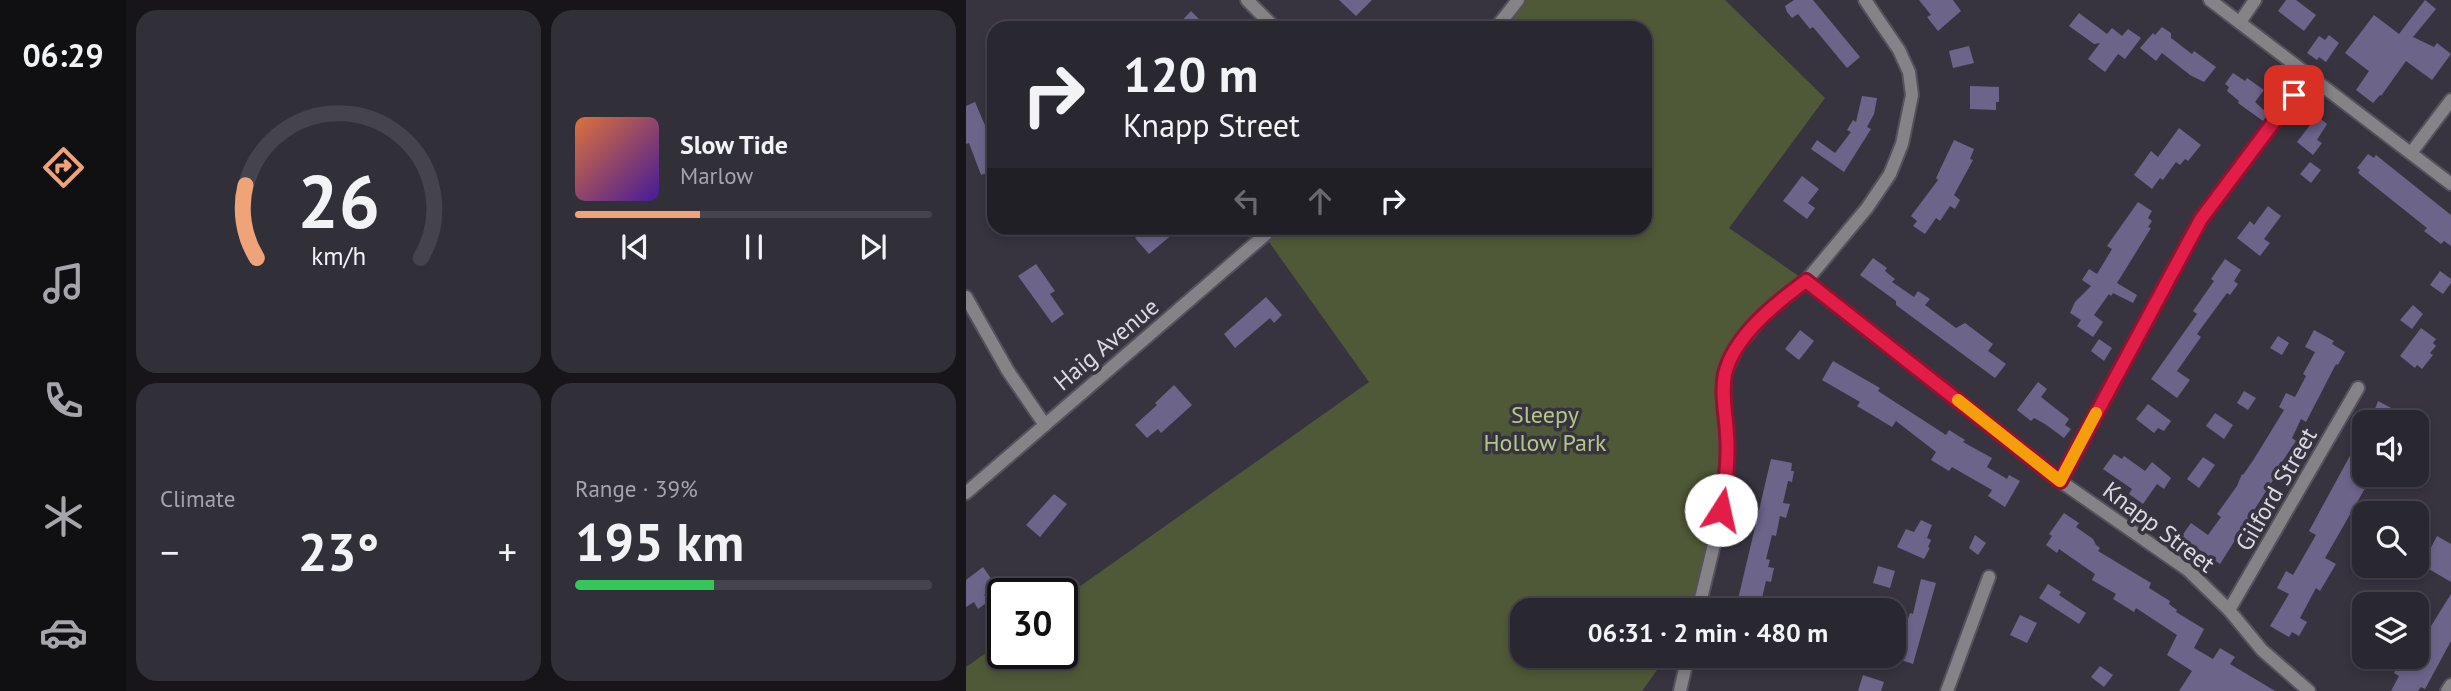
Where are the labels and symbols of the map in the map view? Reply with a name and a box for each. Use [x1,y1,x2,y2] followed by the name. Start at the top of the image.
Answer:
[2264,65,2324,125] pin
[1047,291,1165,397] street label: Haig Avenue
[1483,399,1607,458] park label: Sleepy Hollow Park
[2228,422,2324,556] street label: Gilford Street
[1684,473,1758,547] position arrow
[2097,475,2221,579] street label: Knapp Street
[987,578,1078,669] speed limit sign: 30

